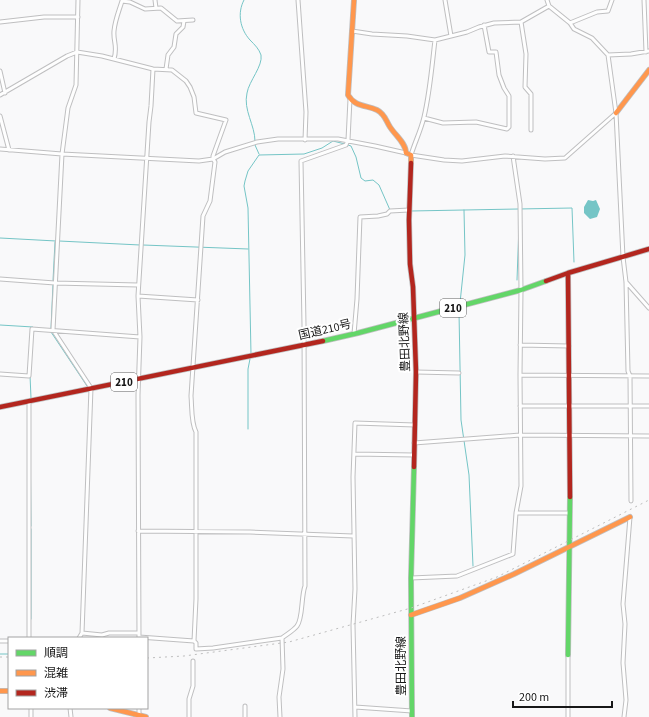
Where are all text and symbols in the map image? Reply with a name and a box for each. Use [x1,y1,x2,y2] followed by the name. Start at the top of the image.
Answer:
[440,299,466,317] road number: 210
[395,312,415,372] street label: 豊田北野線
[297,316,353,344] street label: 国道210号
[111,373,137,391] road number: 210
[393,636,410,696] street label: 豊田北野線
[8,637,148,709] legend
[44,645,68,662] text: 順調
[44,665,68,682] text: 混雑
[513,683,612,709] scale bar
[44,685,68,702] text: 渋滞
[519,689,549,706] text: 200 m

